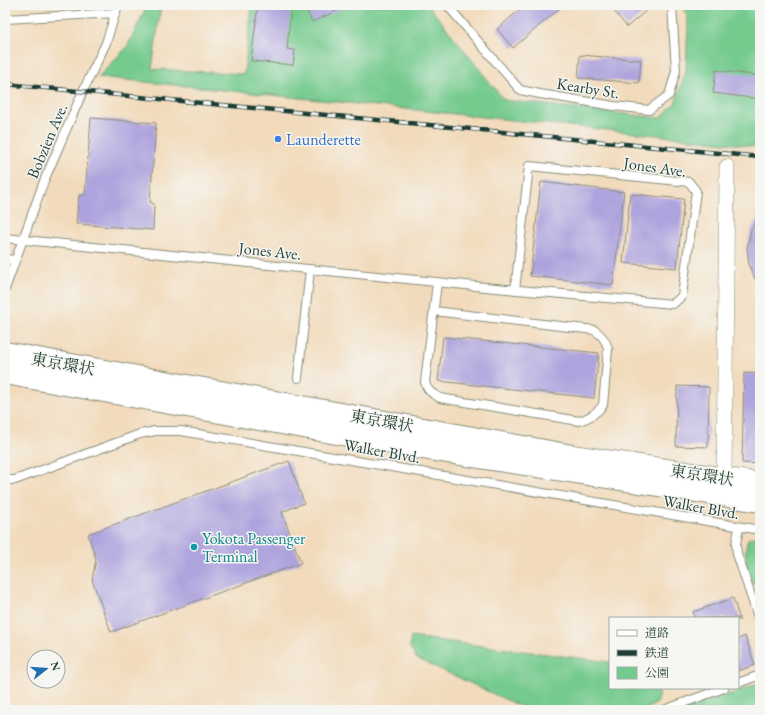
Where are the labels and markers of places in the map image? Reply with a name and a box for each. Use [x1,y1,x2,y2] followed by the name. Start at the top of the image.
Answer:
[286,129,361,150] place label: Launderette
[273,134,283,144] marker: Launderette
[202,528,306,567] place label: Yokota Passenger Terminal
[189,542,199,552] marker: Yokota Passenger Terminal

